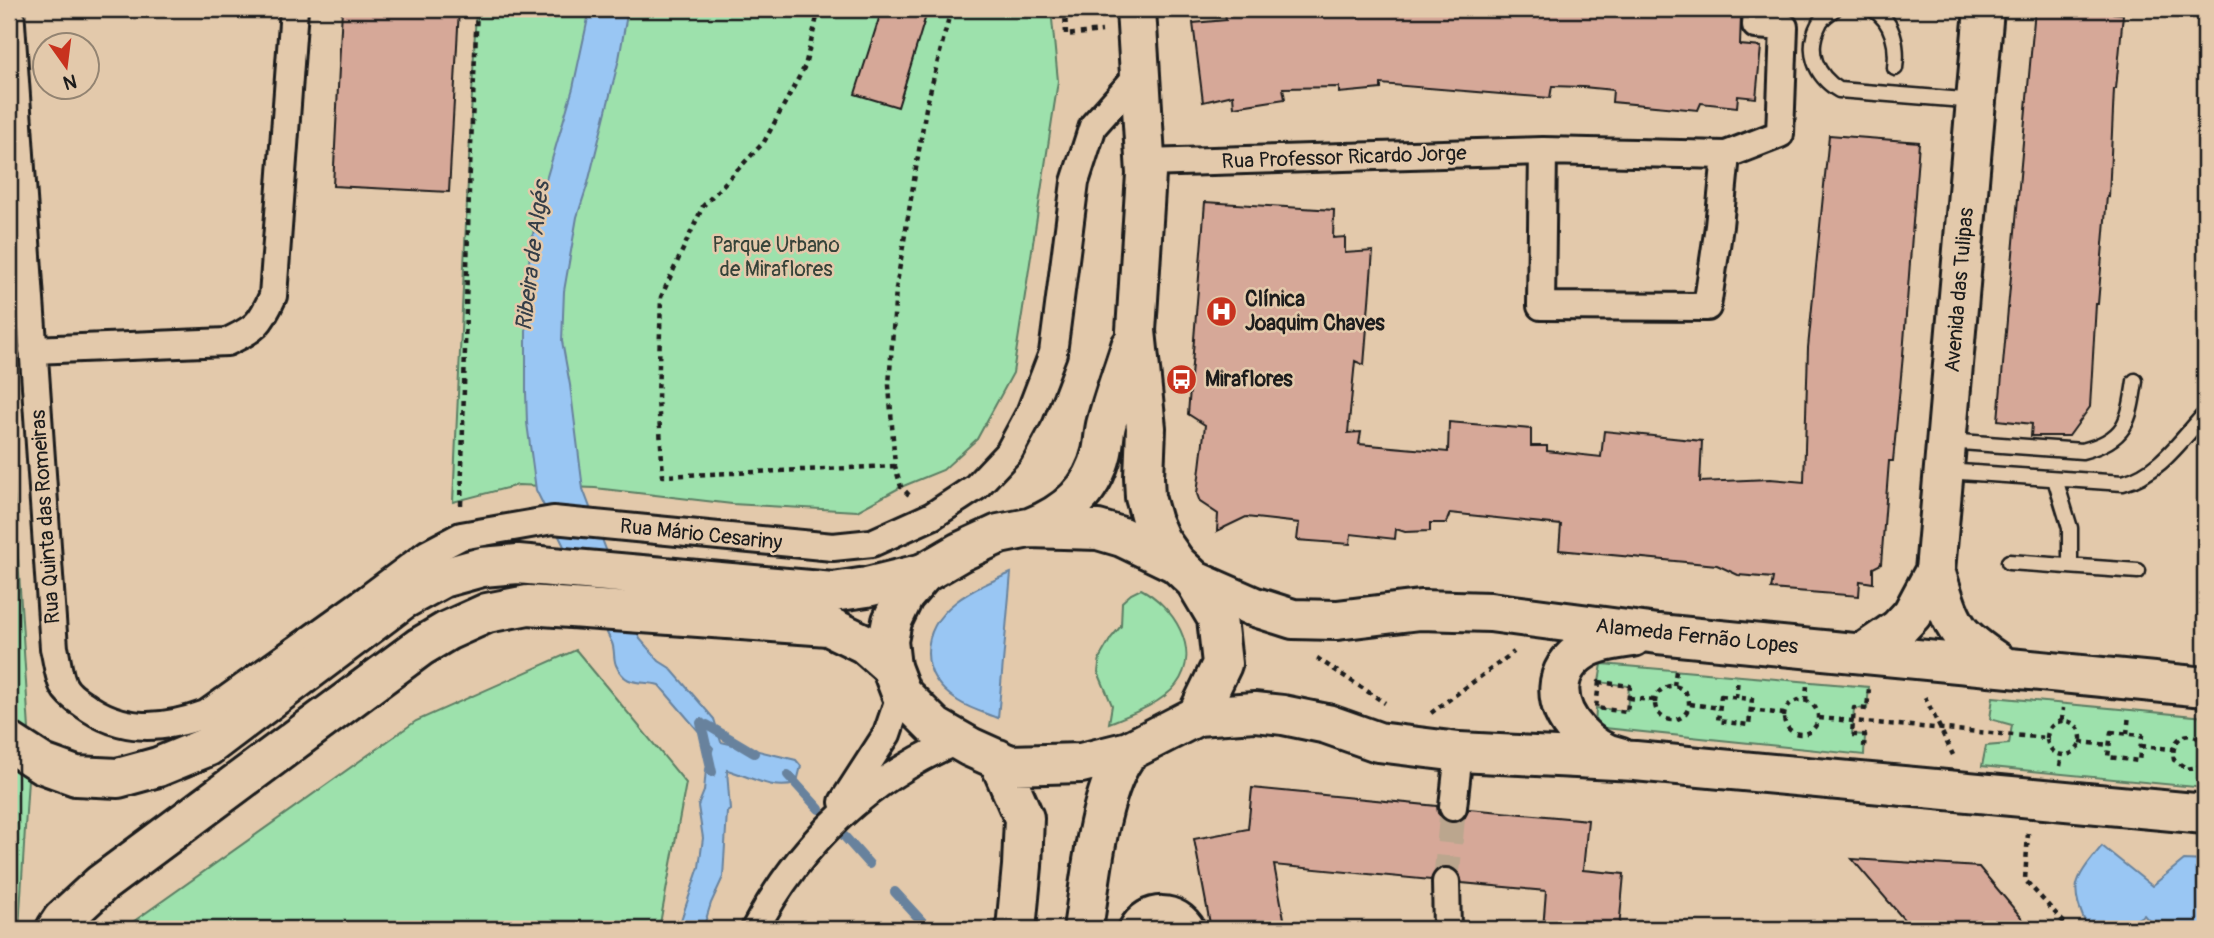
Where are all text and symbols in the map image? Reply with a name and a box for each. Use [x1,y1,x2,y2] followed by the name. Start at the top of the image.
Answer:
[32,32,102,102] north arrow
[61,68,79,95] text: N
[1221,140,1468,175] street label: Rua Professor Ricardo Jorge
[509,177,556,332] water label: Ribeira de Algés
[1939,206,1980,374] street label: Avenida das Tulipas
[712,232,840,283] park label: Parque Urbano de Miraflores
[1245,286,1385,337] place label: Clínica Joaquim Chaves
[1205,294,1239,328] hospital icon: Clínica Joaquim Chaves
[1165,362,1199,396] bus stop icon: Miraflores
[1205,366,1293,393] place label: Miraflores
[25,408,66,625] street label: Rua Quinta das Romeiras
[618,513,783,556] street label: Rua Mário Cesariny
[1594,612,1800,661] street label: Alameda Fernão Lopes

